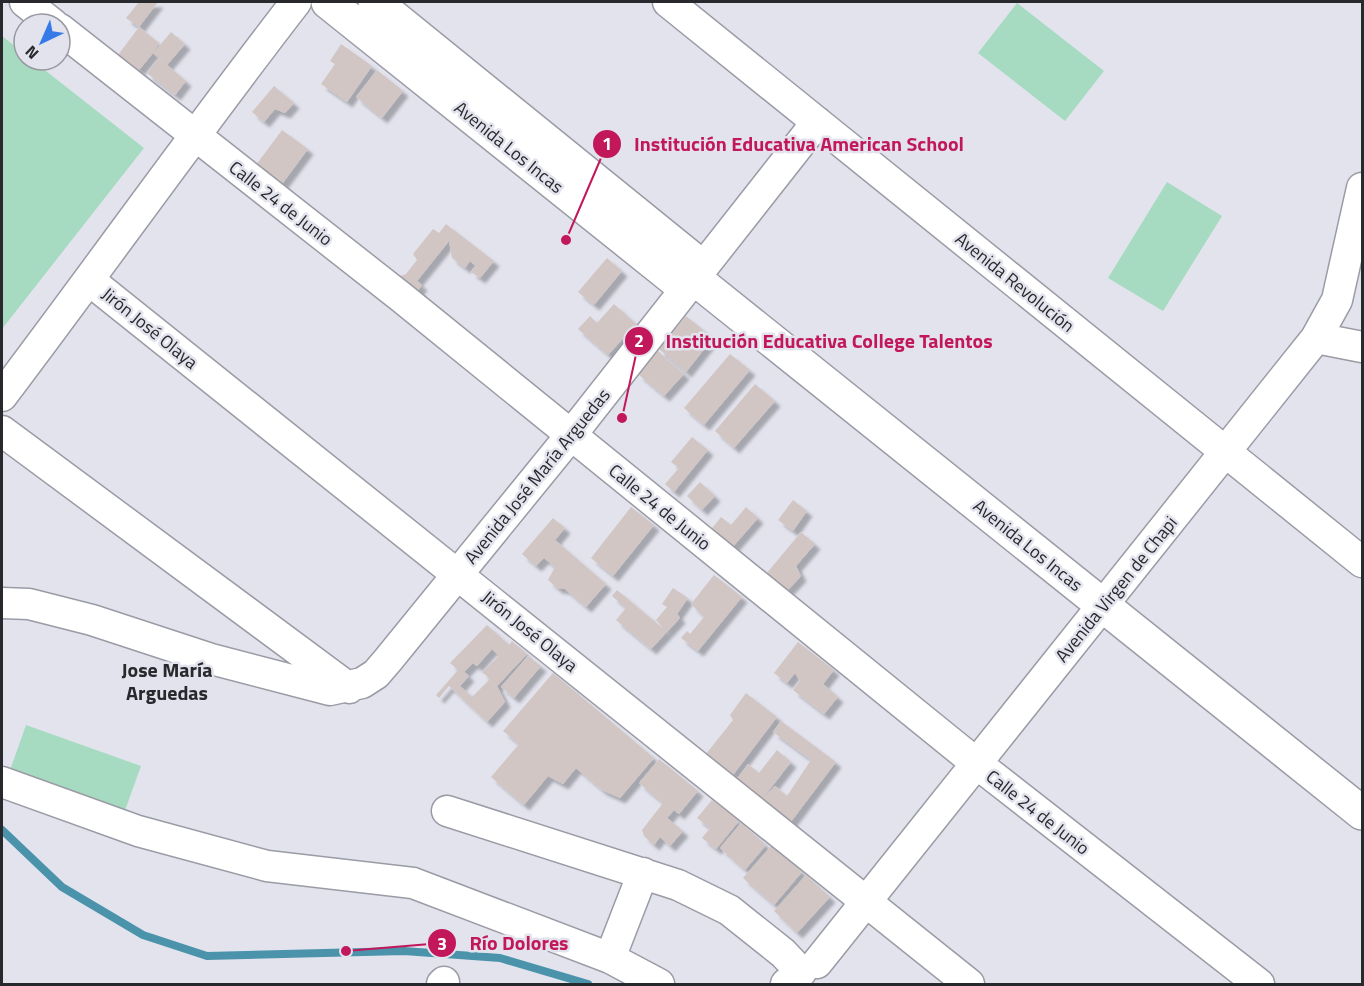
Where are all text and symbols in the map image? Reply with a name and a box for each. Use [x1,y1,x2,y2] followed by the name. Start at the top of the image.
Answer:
[12,12,72,72] north arrow
[19,40,44,65] text: N
[449,94,569,200] street label: Avenida Los Incas
[592,125,976,163] callout: Institución Educativa American School
[634,128,964,159] text: Institución Educativa American School
[602,130,612,157] text: 1
[224,154,338,252] street label: Calle 24 de Junio
[950,225,1080,339] street label: Avenida Revolución
[96,281,204,375] street label: Jirón José Olaya
[624,322,1005,360] callout: Institución Educativa College Talentos
[665,325,993,356] text: Institución Educativa College Talentos
[634,327,644,354] text: 2
[458,382,616,570] street label: Avenida José María Arguedas
[603,457,717,557] street label: Calle 24 de Junio
[968,492,1088,598] street label: Avenida Los Incas
[1049,510,1183,668] street label: Avenida Virgen de Chapi
[476,584,584,678] street label: Jirón José Olaya
[122,654,212,708] district label: Jose María Arguedas
[981,763,1095,861] street label: Calle 24 de Junio
[427,924,580,962] callout: Río Dolores
[469,927,569,958] text: Río Dolores
[437,930,447,957] text: 3

